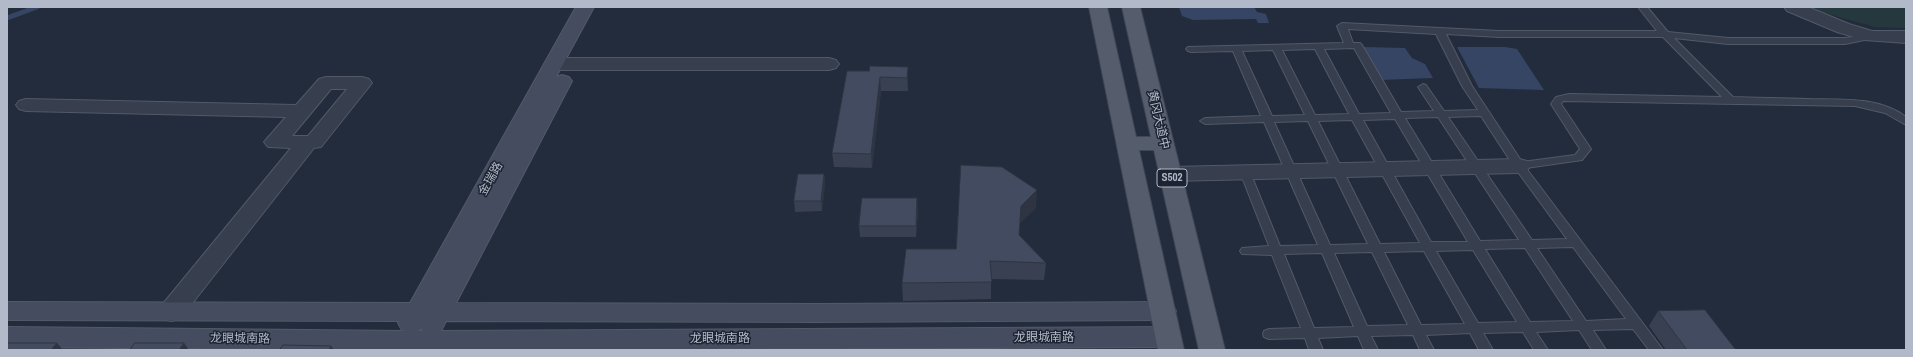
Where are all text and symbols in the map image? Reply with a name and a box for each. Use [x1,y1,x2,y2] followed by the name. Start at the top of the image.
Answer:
[1144,89,1172,151] street label: 黄冈大道中
[476,160,506,198] street label: 金瑞路
[1157,169,1187,187] road number: S502
[210,331,270,347] street label: 龙眼城南路
[1014,331,1074,345] street label: 龙眼城南路
[690,332,750,346] street label: 龙眼城南路

